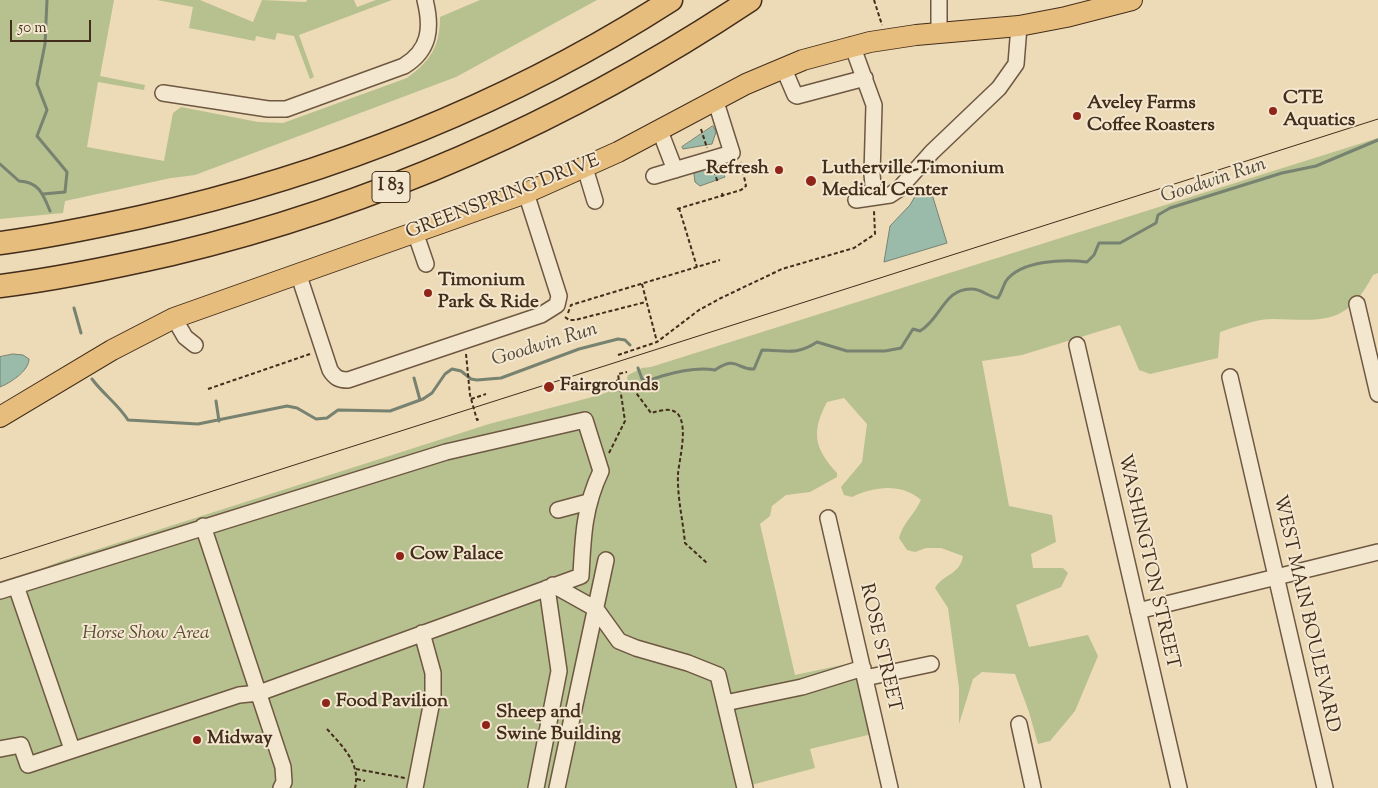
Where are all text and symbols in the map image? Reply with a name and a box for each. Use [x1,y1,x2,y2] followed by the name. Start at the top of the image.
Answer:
[12,10,94,42] scale bar
[18,18,47,39] text: 50 m
[1283,89,1355,133] place label: CTE Aquatics
[1087,94,1215,138] place label: Aveley Farms Coffee Roasters
[1267,105,1279,117] marker: CTE Aquatics
[1071,110,1083,122] marker: Aveley Farms Coffee Roasters
[403,151,603,245] street label: GREENSPRING DRIVE
[1158,154,1270,210] water label: Goodwin Run
[706,159,769,181] place label: Refresh
[822,159,1004,203] place label: Lutherville-Timonium Medical Center
[773,164,785,176] marker: Refresh
[372,172,410,202] road number: I 83
[804,174,818,188] marker: Lutherville-Timonium Medical Center
[438,271,539,315] place label: Timonium Park & Ride
[422,287,434,299] marker: Timonium Park & Ride
[489,319,601,373] water label: Goodwin Run
[560,376,658,398] place label: Fairgrounds
[542,380,556,394] marker: Fairgrounds
[1111,452,1183,672] street label: WASHINGTON STREET
[1267,493,1343,735] street label: WEST MAIN BOULEVARD
[410,545,503,567] place label: Cow Palace
[394,550,406,562] marker: Cow Palace
[853,582,905,714] street label: ROSE STREET
[82,624,210,646] park label: Horse Show Area
[336,692,448,714] place label: Food Pavilion
[320,697,332,709] marker: Food Pavilion
[496,703,621,747] place label: Sheep and Swine Building
[480,719,492,731] marker: Sheep and Swine Building
[207,729,272,751] place label: Midway
[191,734,203,746] marker: Midway

